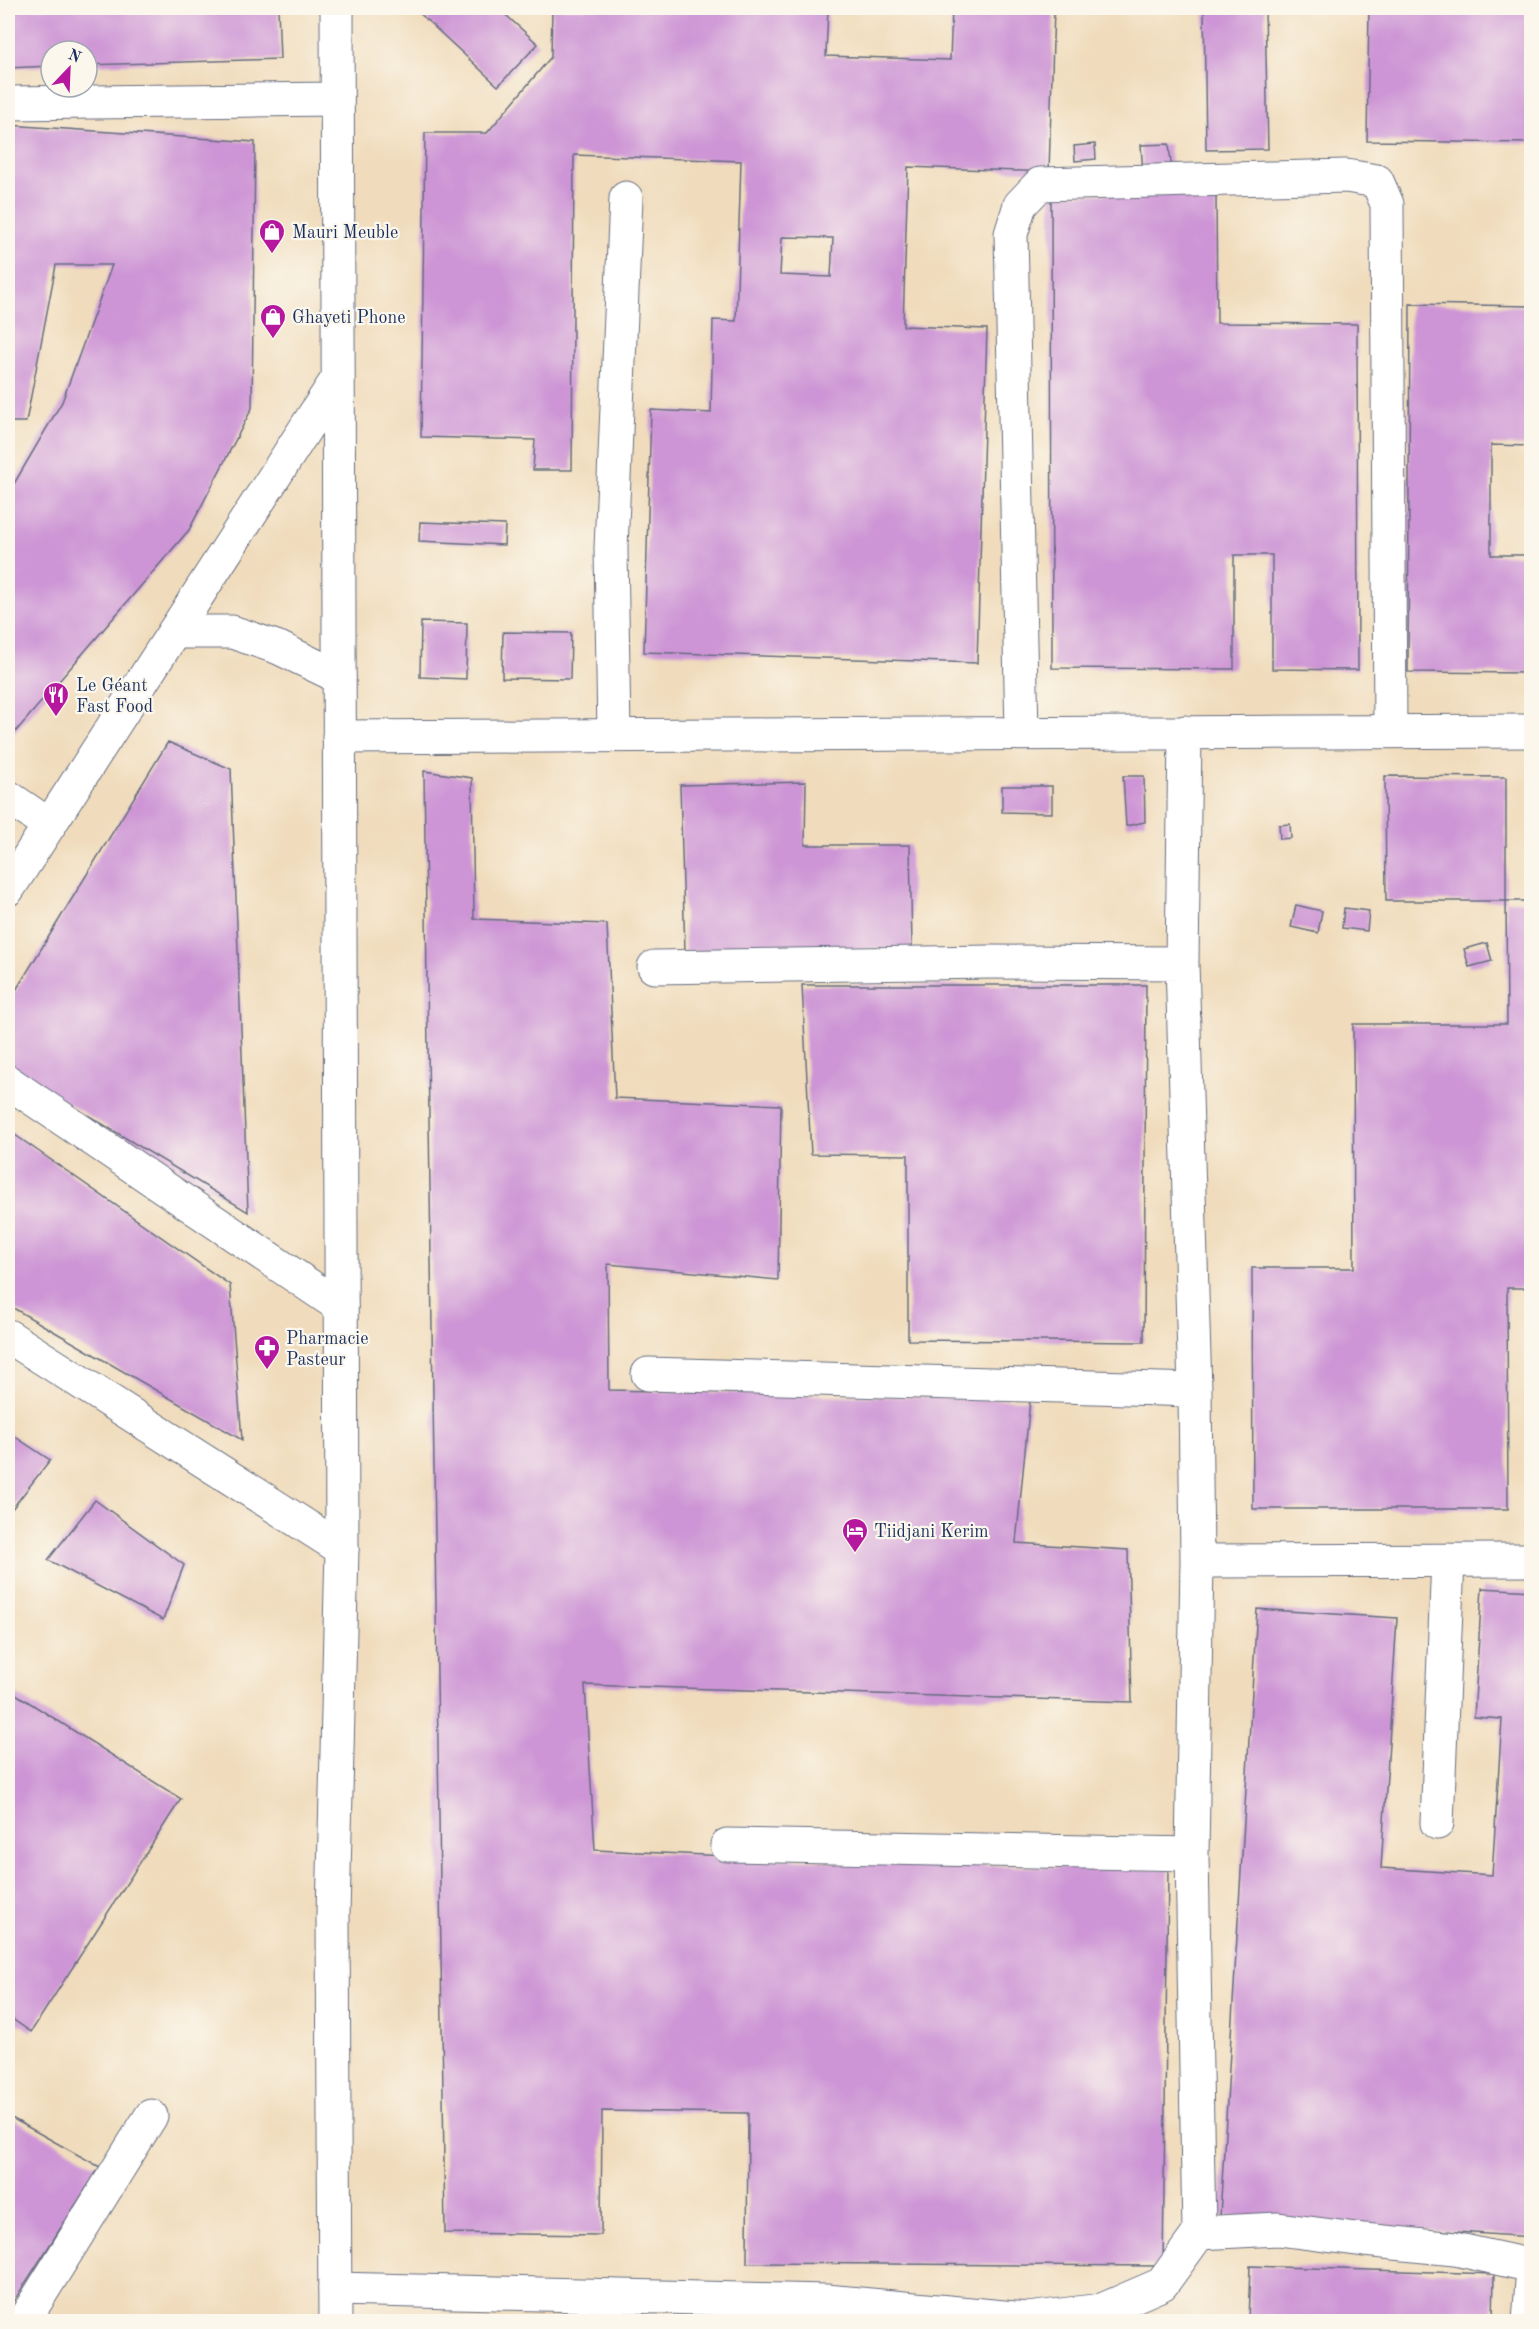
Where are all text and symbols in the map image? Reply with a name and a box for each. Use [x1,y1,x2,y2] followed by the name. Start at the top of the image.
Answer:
[39,39,99,99] north arrow
[65,47,84,67] text: N
[257,217,287,255] shop icon: Mauri Meuble
[292,224,398,242] place label: Mauri Meuble
[258,302,288,340] shop icon: Ghayeti Phone
[292,309,405,327] place label: Ghayeti Phone
[76,677,153,716] place label: Le Géant Fast Food
[41,680,71,718] restaurant icon: Le Géant Fast Food
[286,1330,368,1369] place label: Pharmacie Pasteur
[252,1333,282,1371] pharmacy icon: Pharmacie Pasteur
[840,1516,870,1554] hotel icon: Tiidjani Kerim
[874,1523,989,1541] place label: Tiidjani Kerim

